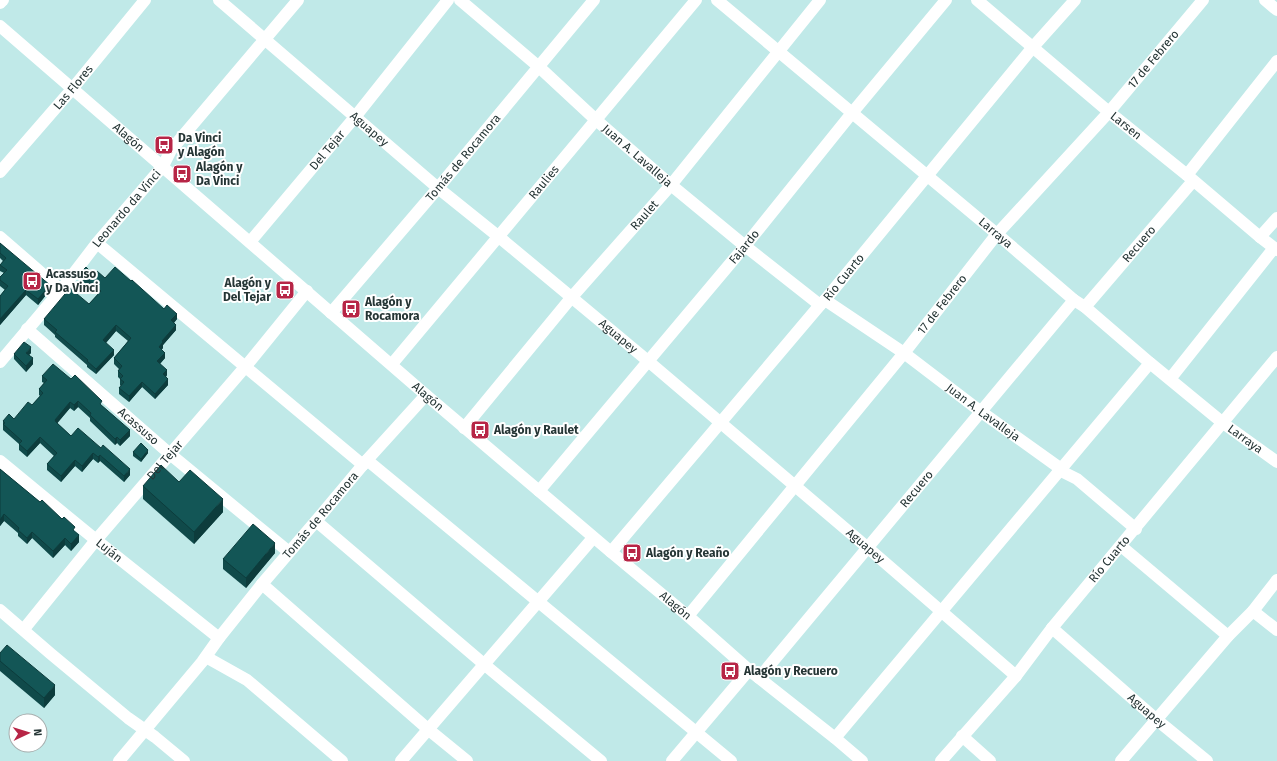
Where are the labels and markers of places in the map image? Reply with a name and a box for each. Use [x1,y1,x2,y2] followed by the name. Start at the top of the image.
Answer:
[177,131,224,159] place label: Da Vinci y Alagón
[153,134,175,156] bus stop icon: Da Vinci y Alagón
[195,160,243,188] place label: Alagón y Da Vinci
[171,163,193,185] bus stop icon: Alagón y Da Vinci
[45,267,98,295] place label: Acassuso y Da Vinci
[21,270,43,292] bus stop icon: Acassuso y Da Vinci
[223,276,272,304] place label: Alagón y Del Tejar
[274,279,296,301] bus stop icon: Alagón y Del Tejar
[364,295,420,323] place label: Alagón y Rocamora
[340,298,362,320] bus stop icon: Alagón y Rocamora
[469,419,491,441] bus stop icon: Alagón y Raulet
[493,423,579,437] place label: Alagón y Raulet
[621,542,643,564] bus stop icon: Alagón y Reaño
[645,546,729,560] place label: Alagón y Reaño
[719,660,741,682] bus stop icon: Alagón y Recuero
[743,664,838,678] place label: Alagón y Recuero

